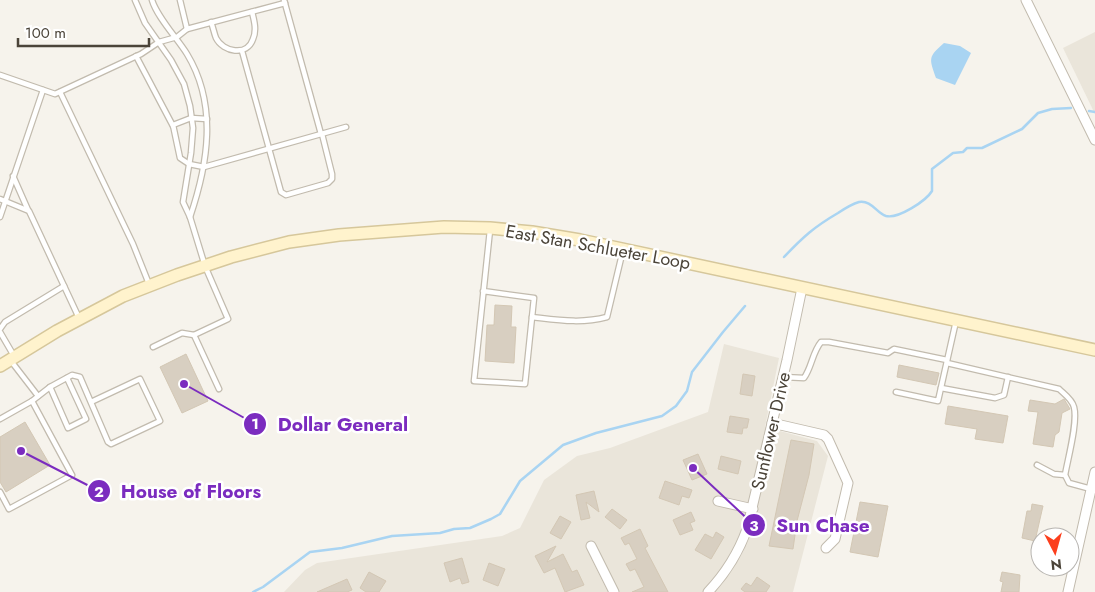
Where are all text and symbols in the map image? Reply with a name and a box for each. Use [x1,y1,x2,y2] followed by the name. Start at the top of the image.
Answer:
[18,15,149,47] scale bar
[25,22,66,44] text: 100 m
[504,218,692,276] street label: East Stan Schlueter Loop
[745,369,797,493] street label: Sunflower Drive
[242,407,418,441] callout: Dollar General
[278,411,408,438] text: Dollar General
[251,413,259,435] text: 1
[86,474,271,508] callout: House of Floors
[121,478,261,505] text: House of Floors
[94,481,104,503] text: 2
[742,508,880,542] callout: Sun Chase
[776,512,870,539] text: Sun Chase
[749,515,759,537] text: 3
[1030,527,1080,577] north arrow
[1050,554,1063,575] text: N

